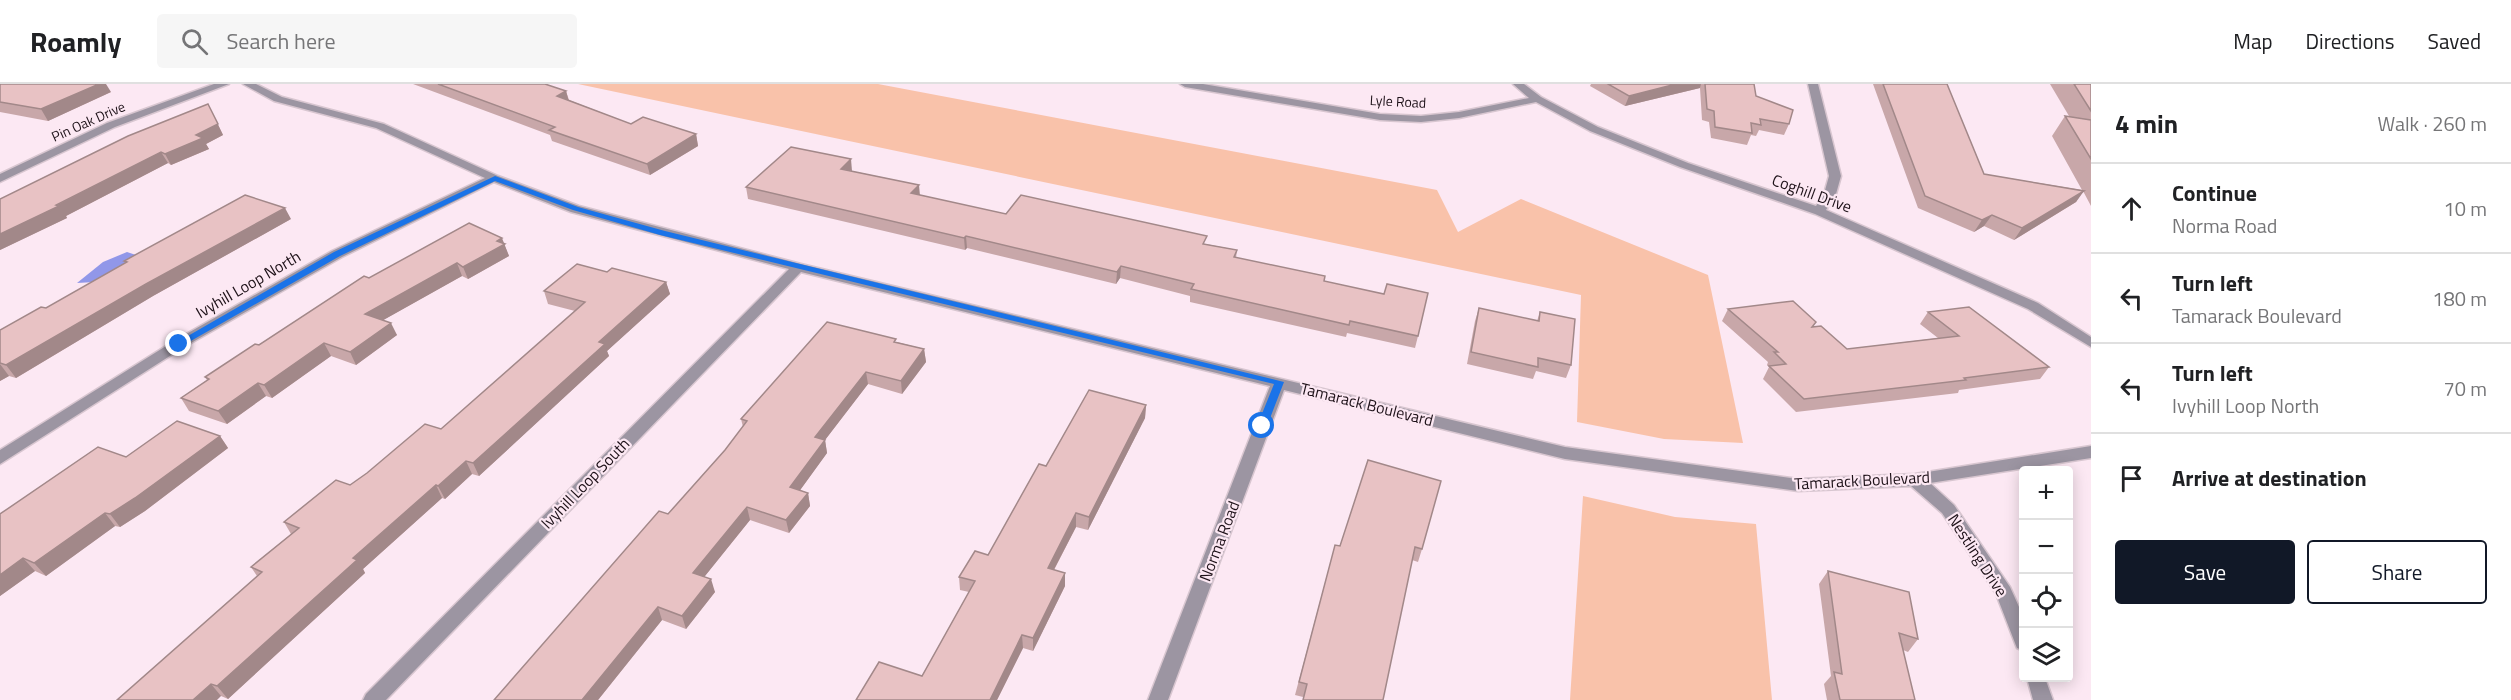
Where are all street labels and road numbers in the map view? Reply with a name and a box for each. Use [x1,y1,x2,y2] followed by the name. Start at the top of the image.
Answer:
[1369,89,1427,113] street label: Lyle Road
[48,95,128,147] street label: Pin Oak Drive
[1769,167,1855,219] street label: Coghill Drive
[191,244,305,324] street label: Ivyhill Loop North
[1298,376,1436,432] street label: Tamarack Boulevard
[535,432,635,534] street label: Ivyhill Loop South
[1793,464,1931,496] street label: Tamarack Boulevard
[1193,497,1245,585] street label: Norma Road
[1942,509,2014,601] street label: Nestling Drive

